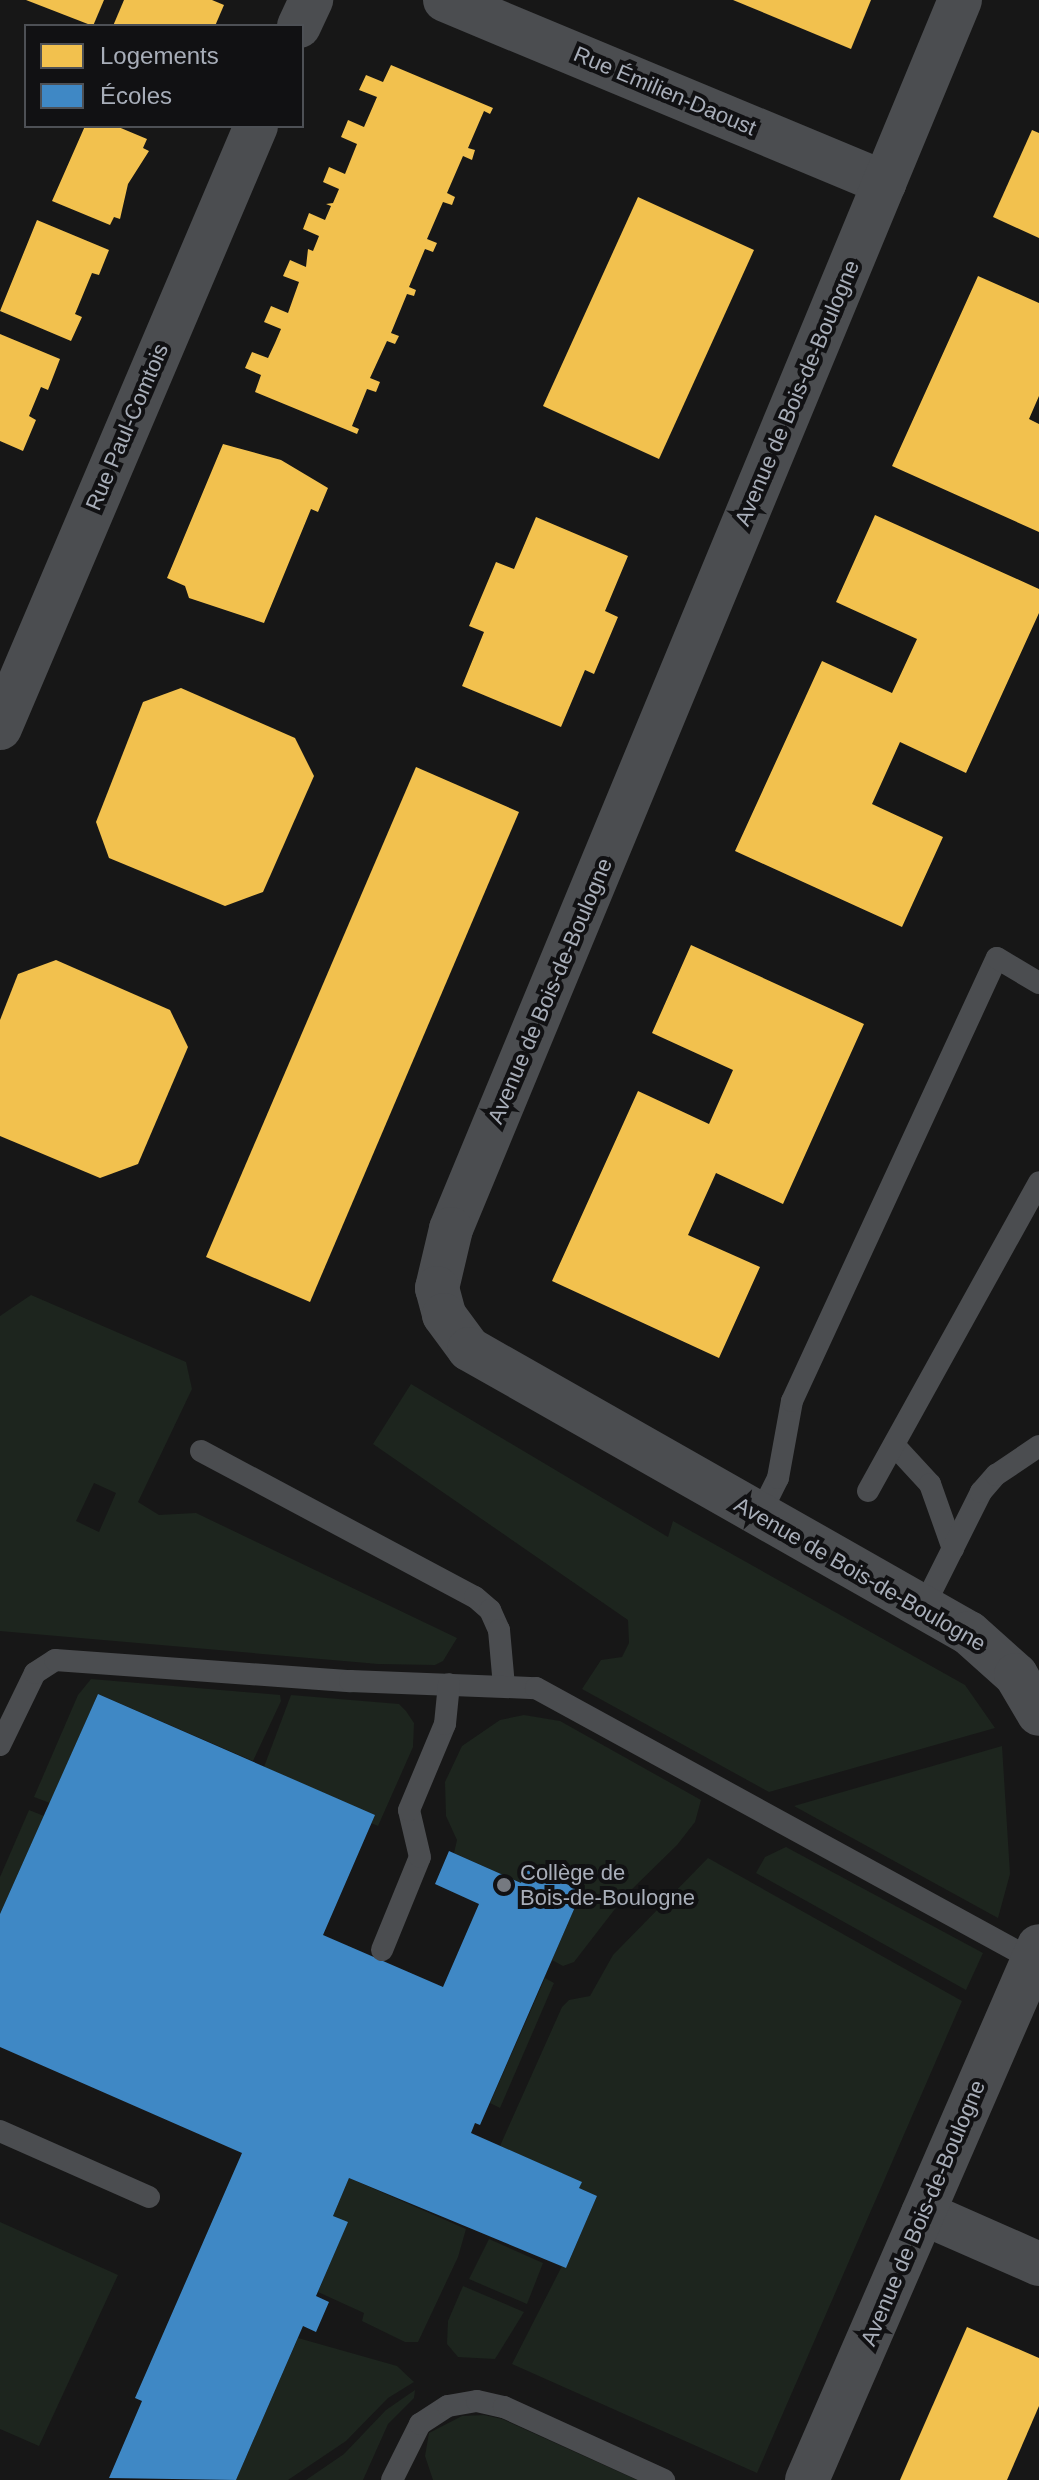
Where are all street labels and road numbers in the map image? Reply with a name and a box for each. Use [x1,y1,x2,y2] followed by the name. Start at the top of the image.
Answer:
[570,41,760,141] street label: Rue Émilien-Daoust
[729,256,865,530] street label: Avenue de Bois-de-Boulogne
[80,340,174,514] street label: Rue Paul-Comtois
[482,854,618,1128] street label: Avenue de Bois-de-Boulogne
[730,1491,990,1657] street label: Avenue de Bois-de-Boulogne
[855,2076,991,2350] street label: Avenue de Bois-de-Boulogne

